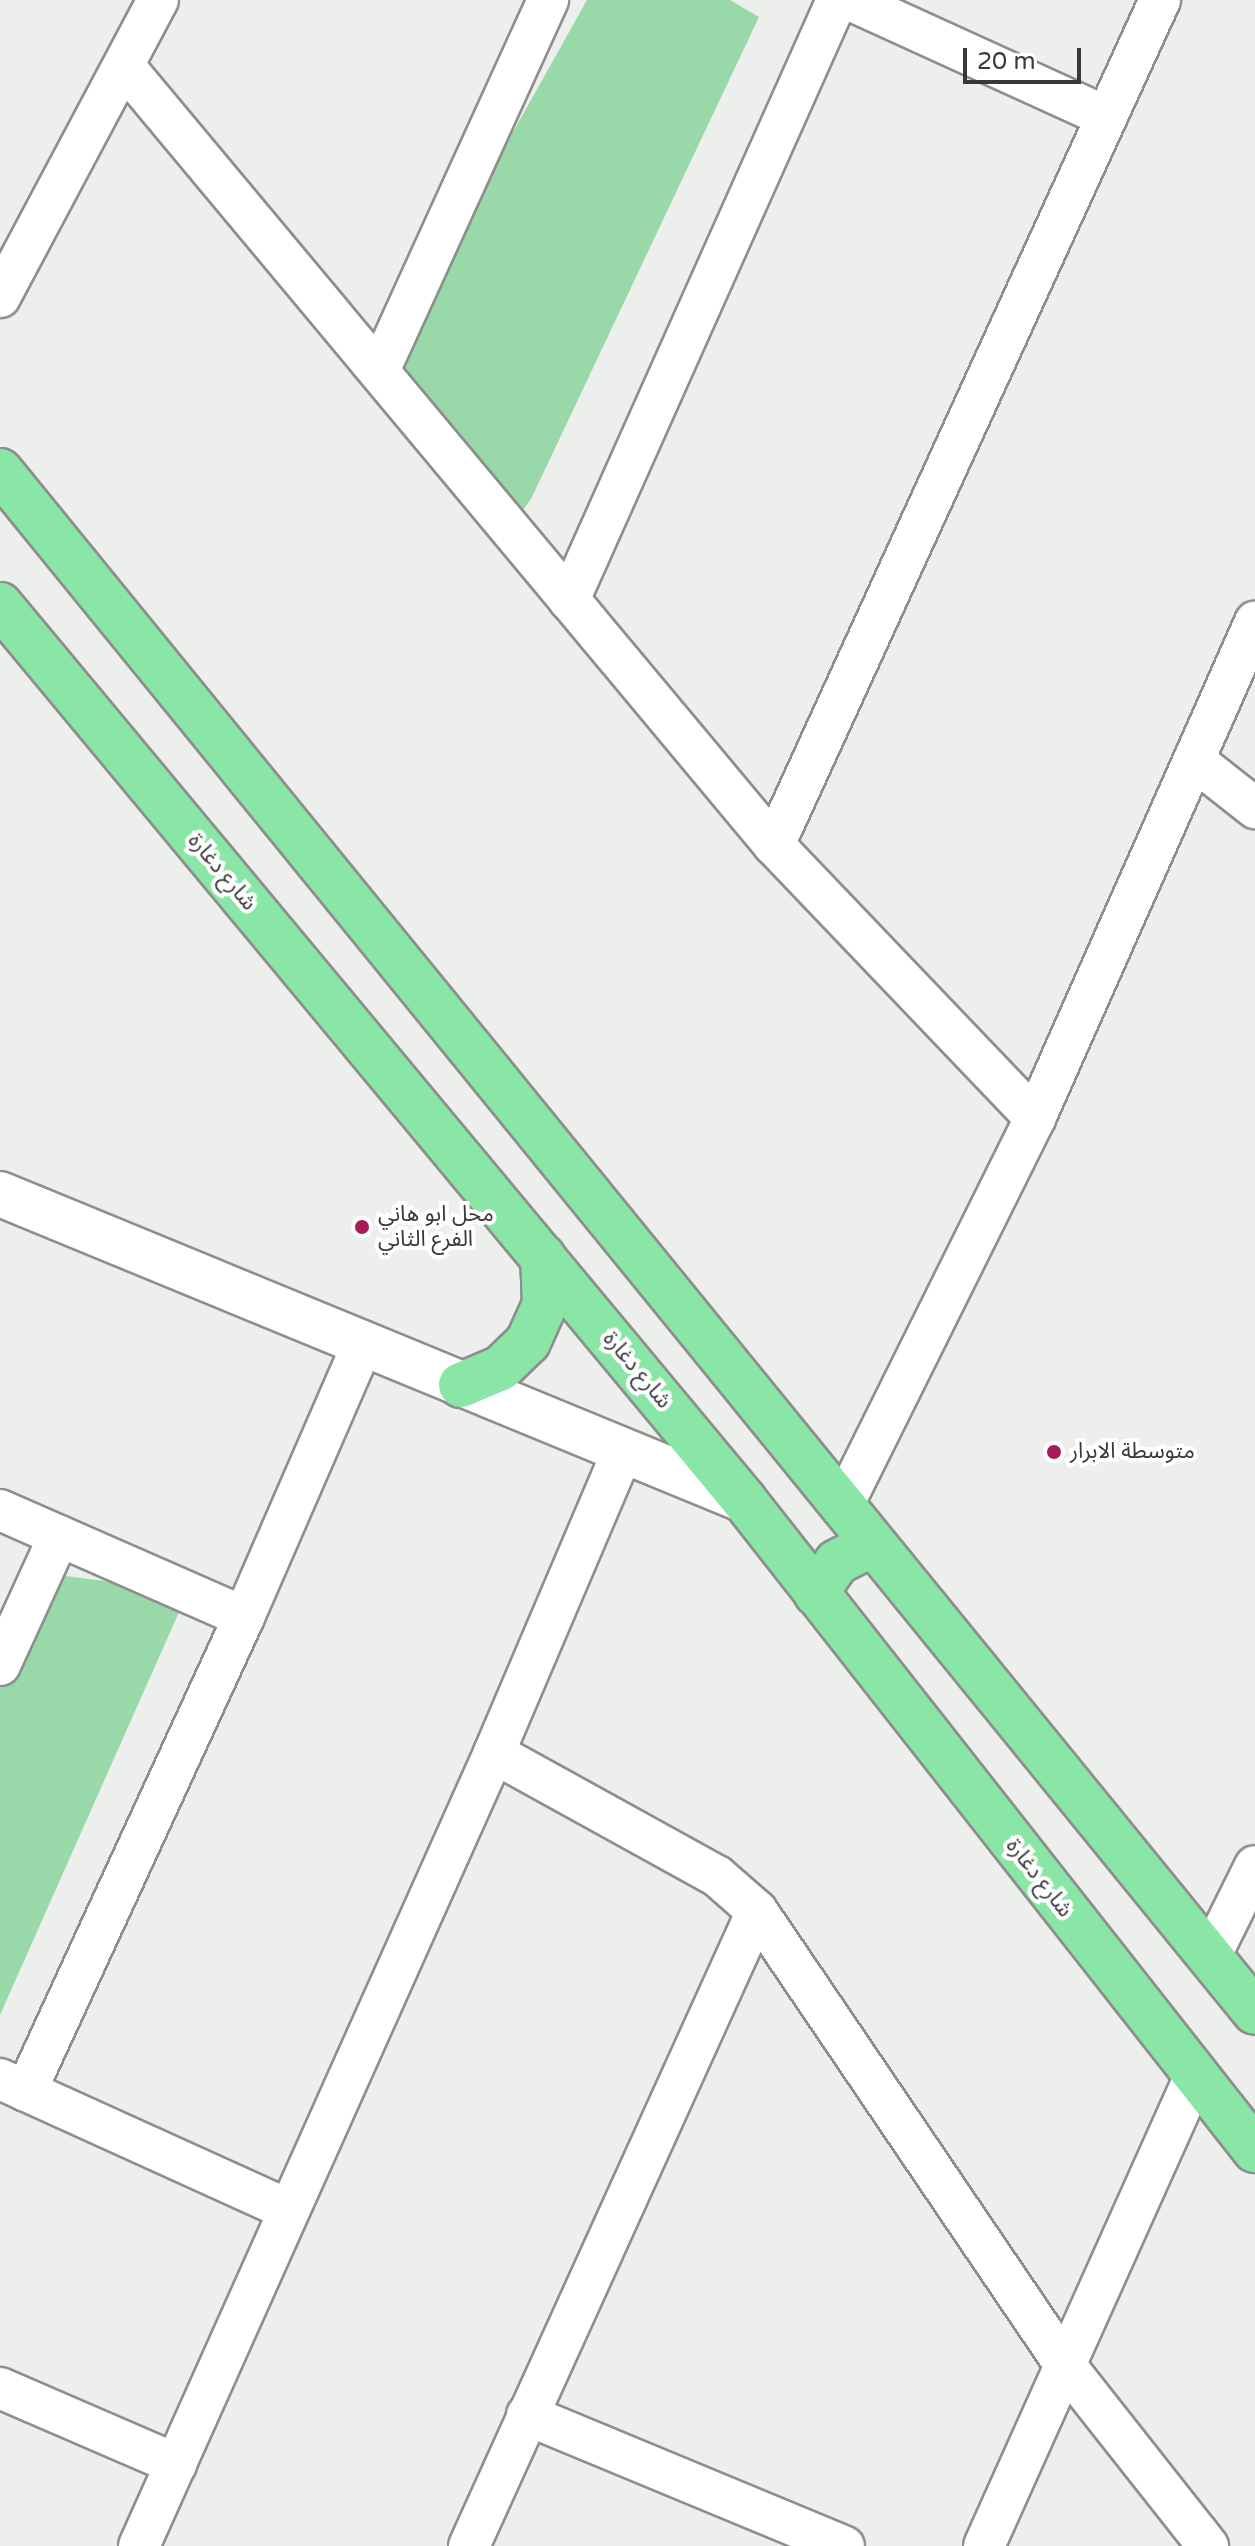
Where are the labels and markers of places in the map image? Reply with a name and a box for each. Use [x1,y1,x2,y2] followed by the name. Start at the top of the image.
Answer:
[378,1201,494,1252] place label: محل ابو هاني الفرع الثاني
[353,1218,371,1236] marker: محل ابو هاني الفرع الثاني
[1070,1439,1195,1465] place label: متوسطة الابرار
[1045,1443,1063,1461] marker: متوسطة الابرار

